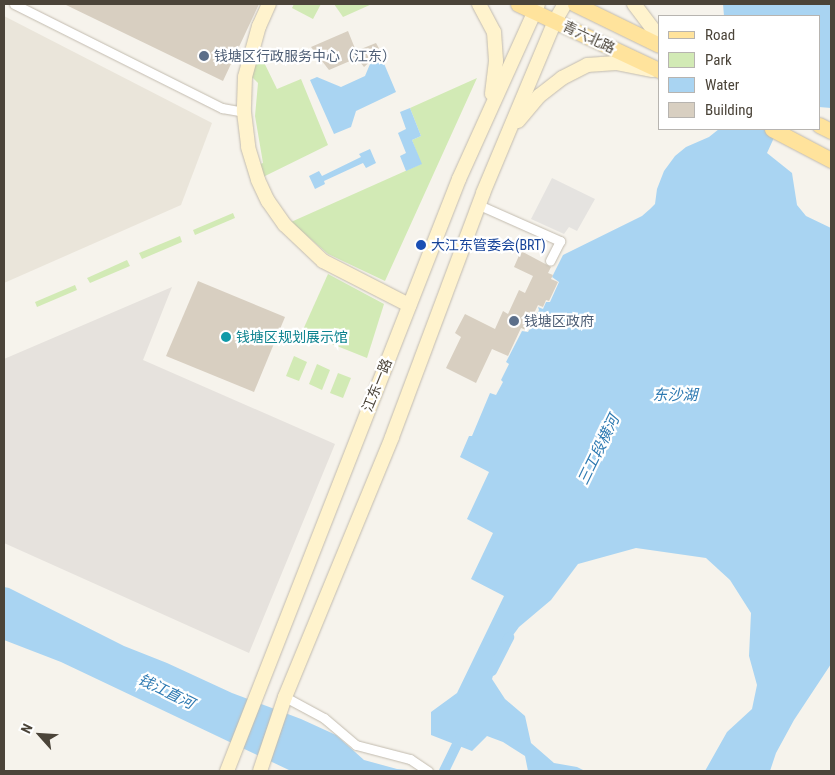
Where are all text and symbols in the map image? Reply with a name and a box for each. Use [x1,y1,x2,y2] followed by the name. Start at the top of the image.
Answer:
[658,15,820,130] legend
[560,18,618,56] street label: 青六北路
[705,26,735,44] text: Road
[214,48,396,64] place label: 钱塘区行政服务中心（江东）
[198,50,210,62] marker: 钱塘区行政服务中心（江东）
[705,51,732,69] text: Park
[705,76,739,94] text: Water
[705,101,753,119] text: Building
[431,237,546,253] place label: 大江东管委会(BRT)
[415,239,427,251] marker: 大江东管委会(BRT)
[524,313,594,329] place label: 钱塘区政府
[508,315,520,327] marker: 钱塘区政府
[236,329,348,345] place label: 钱塘区规划展示馆
[220,331,232,343] marker: 钱塘区规划展示馆
[359,356,395,414] street label: 江东一路
[653,387,697,405] water label: 东沙湖
[574,412,624,488] water label: 三工段横河
[135,671,197,713] water label: 钱江直河
[15,710,65,760] north arrow
[17,721,36,736] text: N

